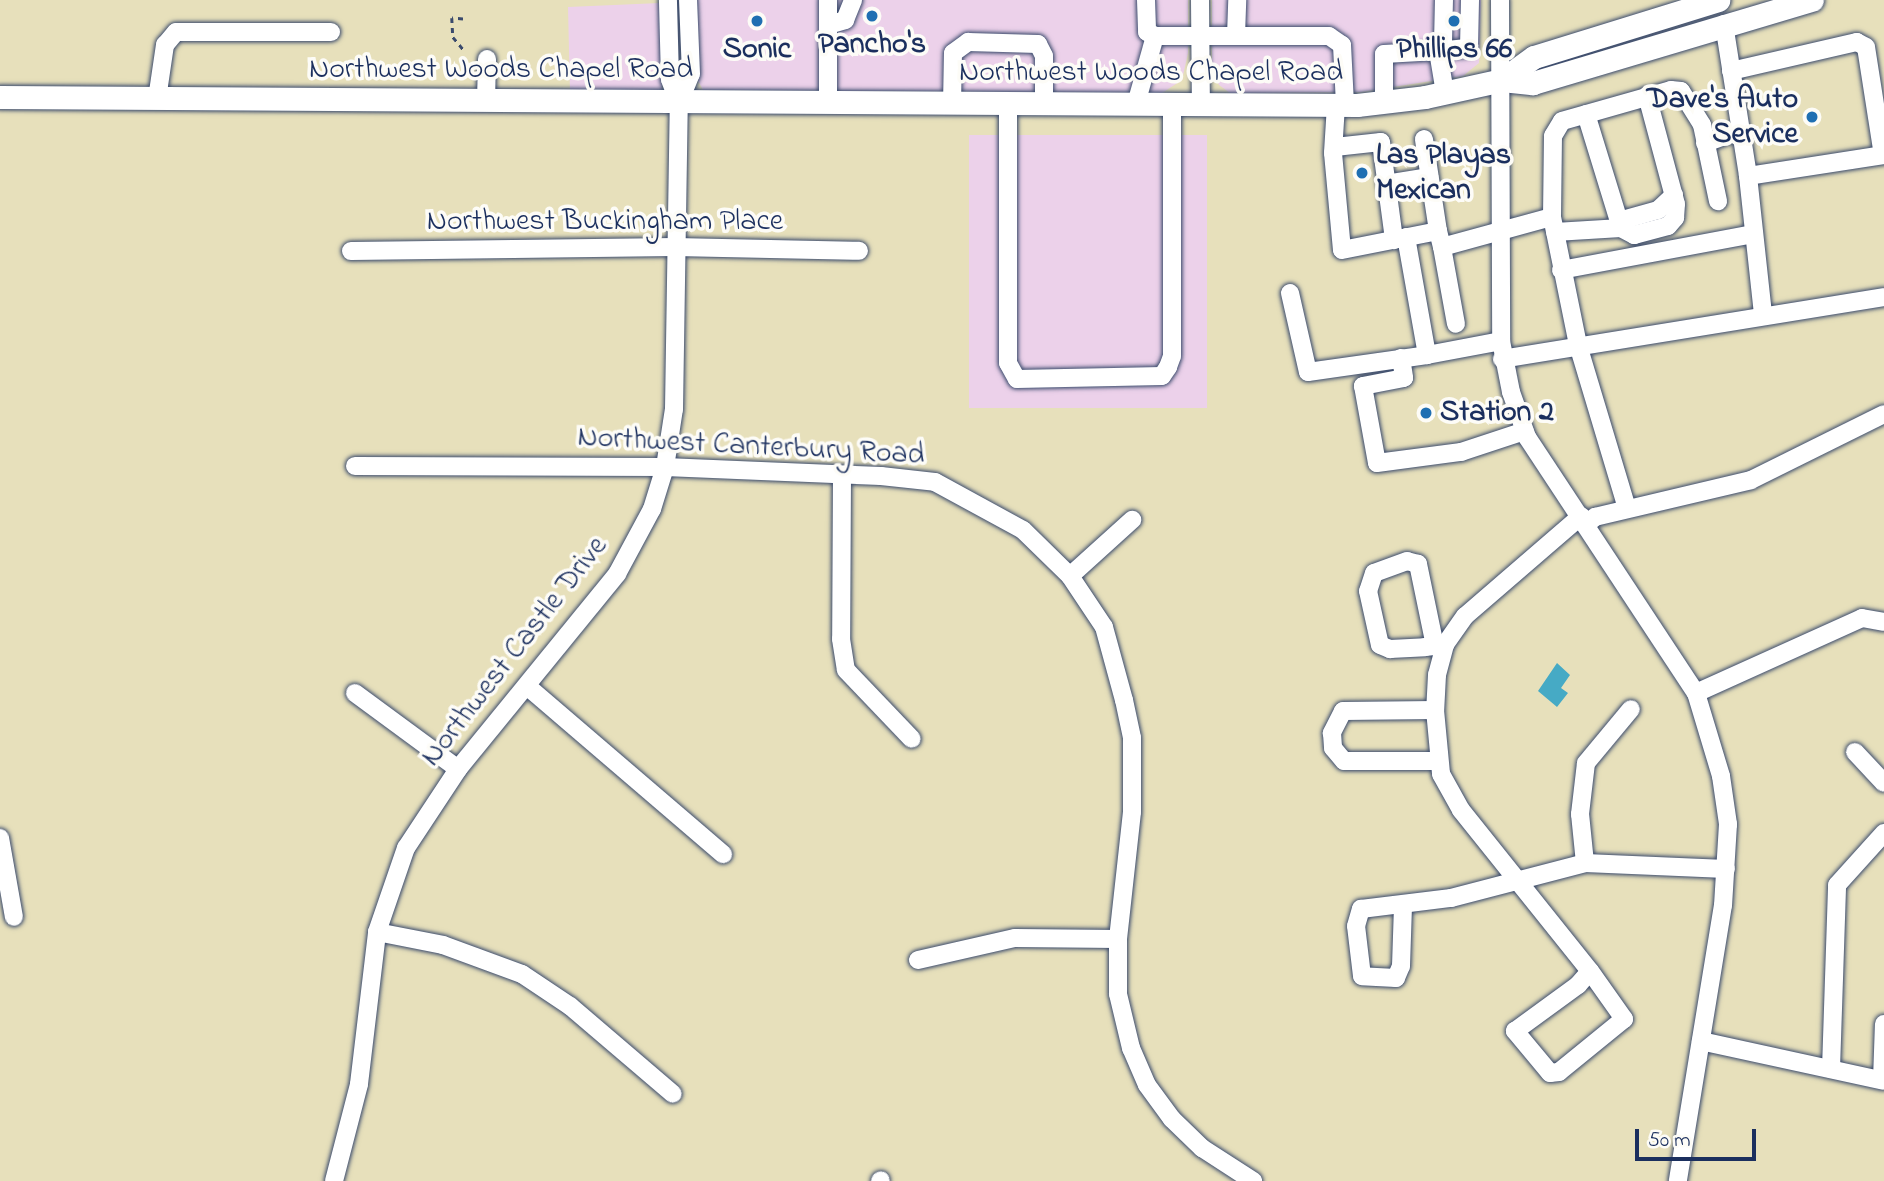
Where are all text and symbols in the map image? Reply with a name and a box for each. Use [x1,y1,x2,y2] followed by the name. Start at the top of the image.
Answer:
[864,8,880,24] marker: Pancho's
[749,13,765,29] marker: Sonic
[1446,13,1462,29] marker: Phillips 66
[818,27,926,63] place label: Pancho's
[723,32,791,68] place label: Sonic
[1396,32,1512,68] place label: Phillips 66
[309,52,693,88] street label: Northwest Woods Chapel Road
[959,55,1343,91] street label: Northwest Woods Chapel Road
[1647,82,1798,152] place label: Dave's Auto Service
[1804,109,1820,125] marker: Dave's Auto Service
[1376,138,1511,208] place label: Las Playas Mexican
[1354,165,1370,181] marker: Las Playas Mexican
[427,204,783,240] street label: Northwest Buckingham Place
[1440,395,1554,431] place label: Station 2
[1418,405,1434,421] marker: Station 2
[577,420,925,474] street label: Northwest Canterbury Road
[414,530,616,774] street label: Northwest Castle Drive
[1639,1114,1760,1158] scale bar
[1648,1126,1691,1156] text: 50 m

